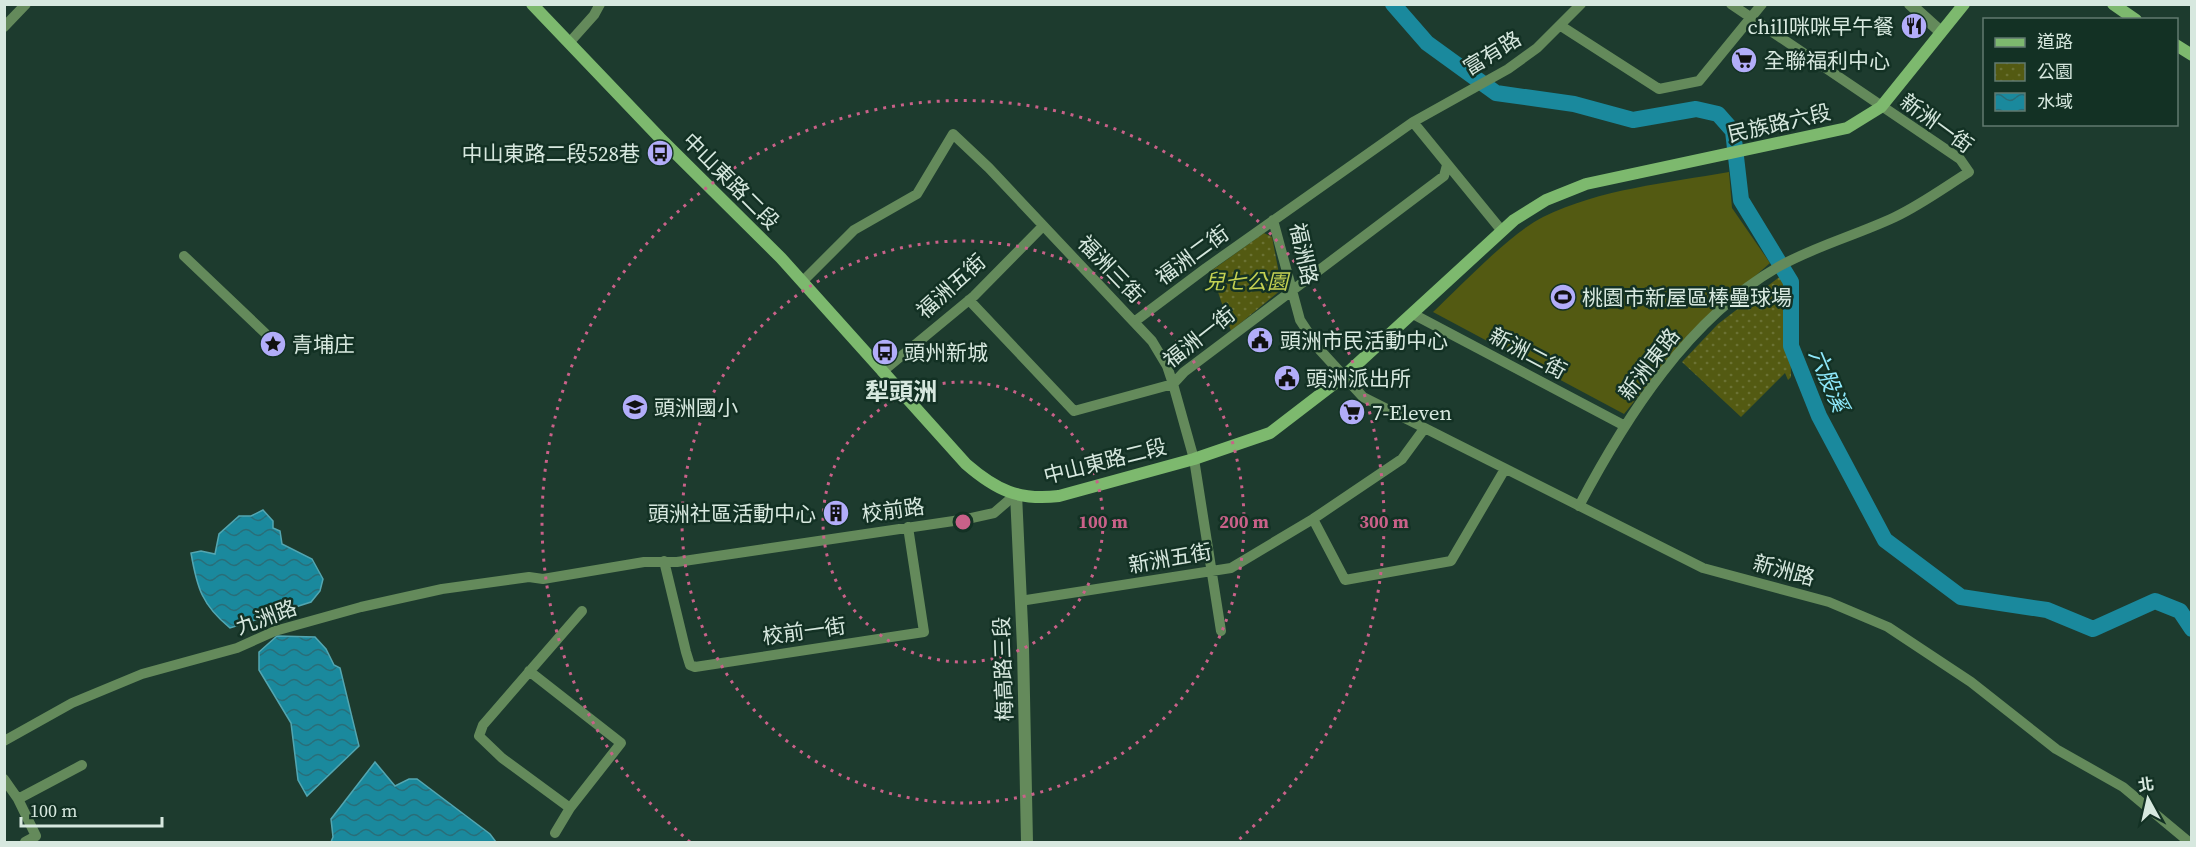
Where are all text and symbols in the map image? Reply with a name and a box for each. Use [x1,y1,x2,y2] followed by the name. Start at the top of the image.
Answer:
[1899,11,1929,41] restaurant icon: chill咪咪早午餐
[1748,12,1894,41] place label: chill咪咪早午餐
[1983,18,2178,126] legend
[1458,24,1526,82] street label: 富有路
[2037,29,2073,54] text: 道路
[1729,45,1759,75] supermarket icon: 全聯福利中心
[1764,46,1890,75] place label: 全聯福利中心
[2037,59,2073,84] text: 公園
[1894,87,1980,159] street label: 新洲一街
[2037,89,2073,114] text: 水域
[1725,97,1833,149] street label: 民族路六段
[676,126,786,236] street label: 中山東路二段
[645,138,675,168] bus stop icon: 中山東路二段528巷
[462,139,640,168] place label: 中山東路二段528巷
[1149,219,1235,291] street label: 福洲二街
[1283,220,1325,288] street label: 福洲路
[1071,229,1151,309] street label: 福洲三街
[910,247,992,325] street label: 福洲五街
[1204,267,1291,296] park label: 兒七公園
[1548,282,1578,312] sports icon: 桃園市新屋區棒壘球場
[1582,283,1792,312] place label: 桃園市新屋區棒壘球場
[1157,300,1241,374] street label: 福洲一街
[1484,320,1572,386] street label: 新洲二街
[1612,322,1686,406] street label: 新洲東路
[1245,325,1275,355] public building icon: 頭洲市民活動中心
[1280,326,1448,355] place label: 頭洲市民活動中心
[258,329,288,359] place icon: 青埔庄
[292,330,355,359] place label: 青埔庄
[870,337,900,367] bus stop icon: 頭州新城
[904,338,988,367] place label: 頭州新城
[1802,344,1857,419] water label: 六股溪
[1272,363,1302,393] public building icon: 頭洲派出所
[1306,364,1411,393] place label: 頭洲派出所
[865,375,937,408] district label: 犁頭洲
[620,392,650,422] school or university icon: 頭洲國小
[654,393,738,422] place label: 頭洲國小
[1337,397,1367,427] supermarket icon: 7-Eleven
[1372,398,1452,427] place label: 7-Eleven
[1040,432,1170,490] street label: 中山東路二段
[860,491,926,529] street label: 校前路
[821,498,851,528] building icon: 頭洲社區活動中心
[648,499,816,528] place label: 頭洲社區活動中心
[1078,509,1128,534] text: 100 m
[1219,509,1269,534] text: 200 m
[1359,509,1409,534] text: 300 m
[953,512,973,532] centre of rings
[1126,536,1214,580] street label: 新洲五街
[1750,548,1818,592] street label: 新洲路
[231,593,301,641] street label: 九洲路
[760,611,848,651] street label: 校前一街
[987,616,1019,722] street label: 梅高路三段
[2118,769,2178,829] north arrow
[2136,772,2155,796] text: 北
[21,790,162,828] scale bar
[30,798,77,823] text: 100 m

